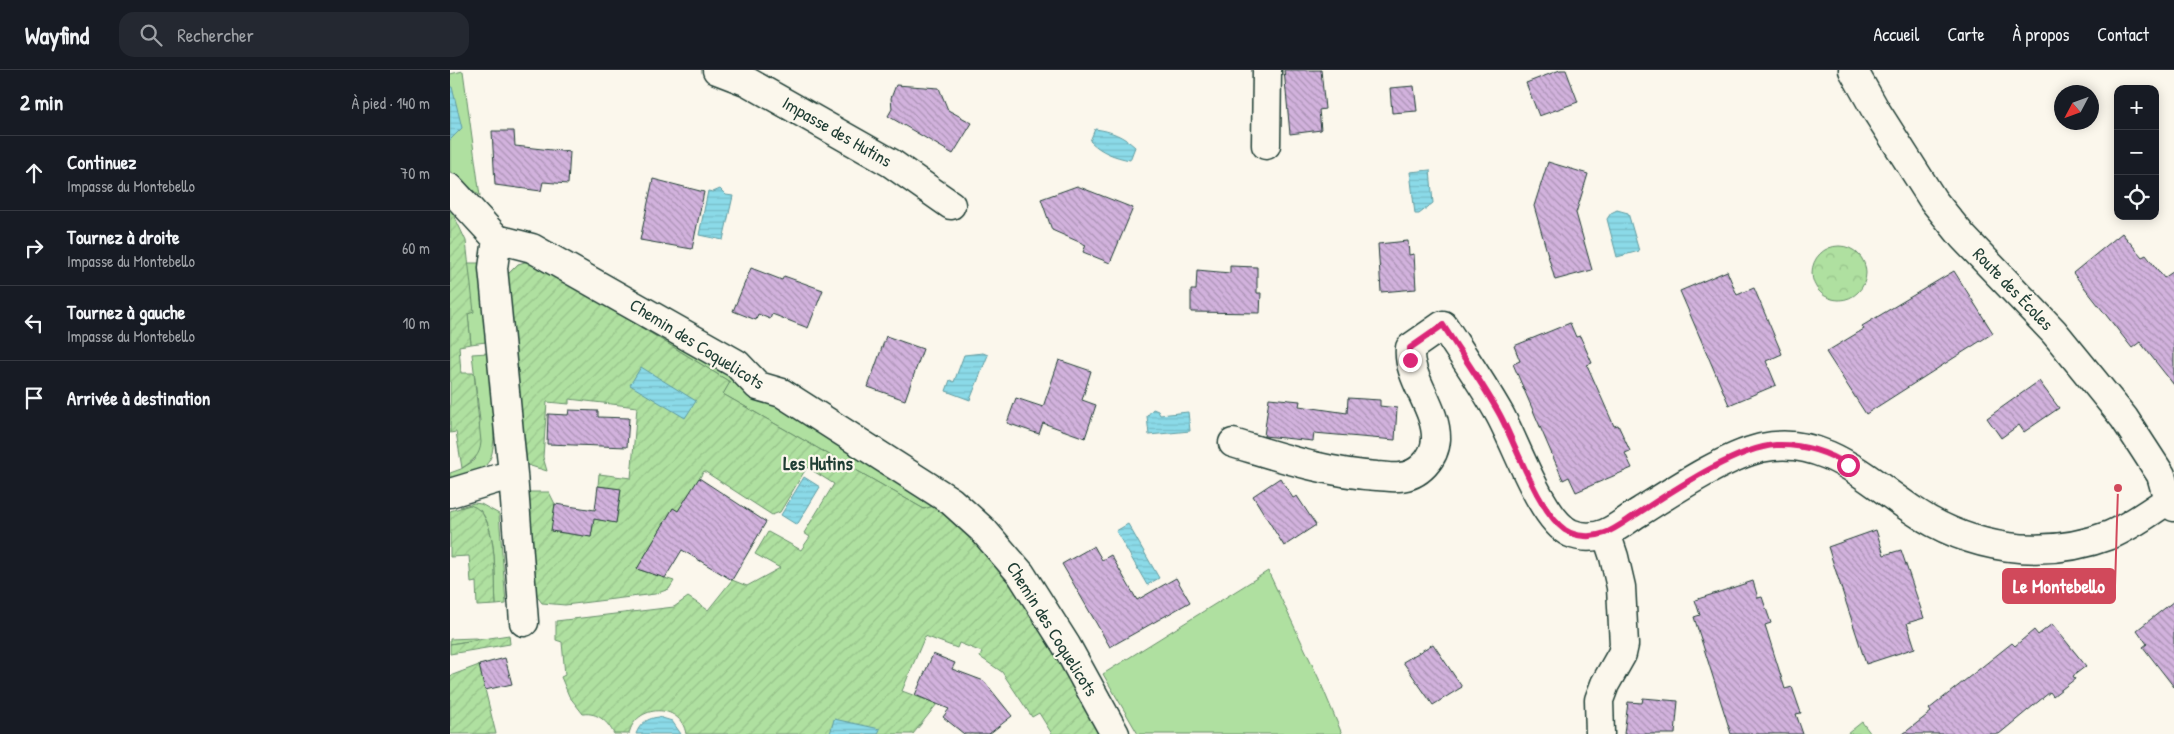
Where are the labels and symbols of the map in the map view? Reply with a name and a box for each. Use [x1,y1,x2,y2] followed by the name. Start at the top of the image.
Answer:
[2054,85,2099,130] north arrow
[778,90,897,173] street label: Impasse des Hutins
[1967,242,2059,336] street label: Route des Écoles
[625,292,769,395] street label: Chemin des Coquelicots
[1399,349,1422,372] route end
[783,450,853,476] district label: Les Hutins
[1837,454,1860,477] route start
[1001,557,1104,701] street label: Chemin des Coquelicots
[2003,569,2115,603] callout: Le Montebello
[2013,573,2105,599] text: Le Montebello

